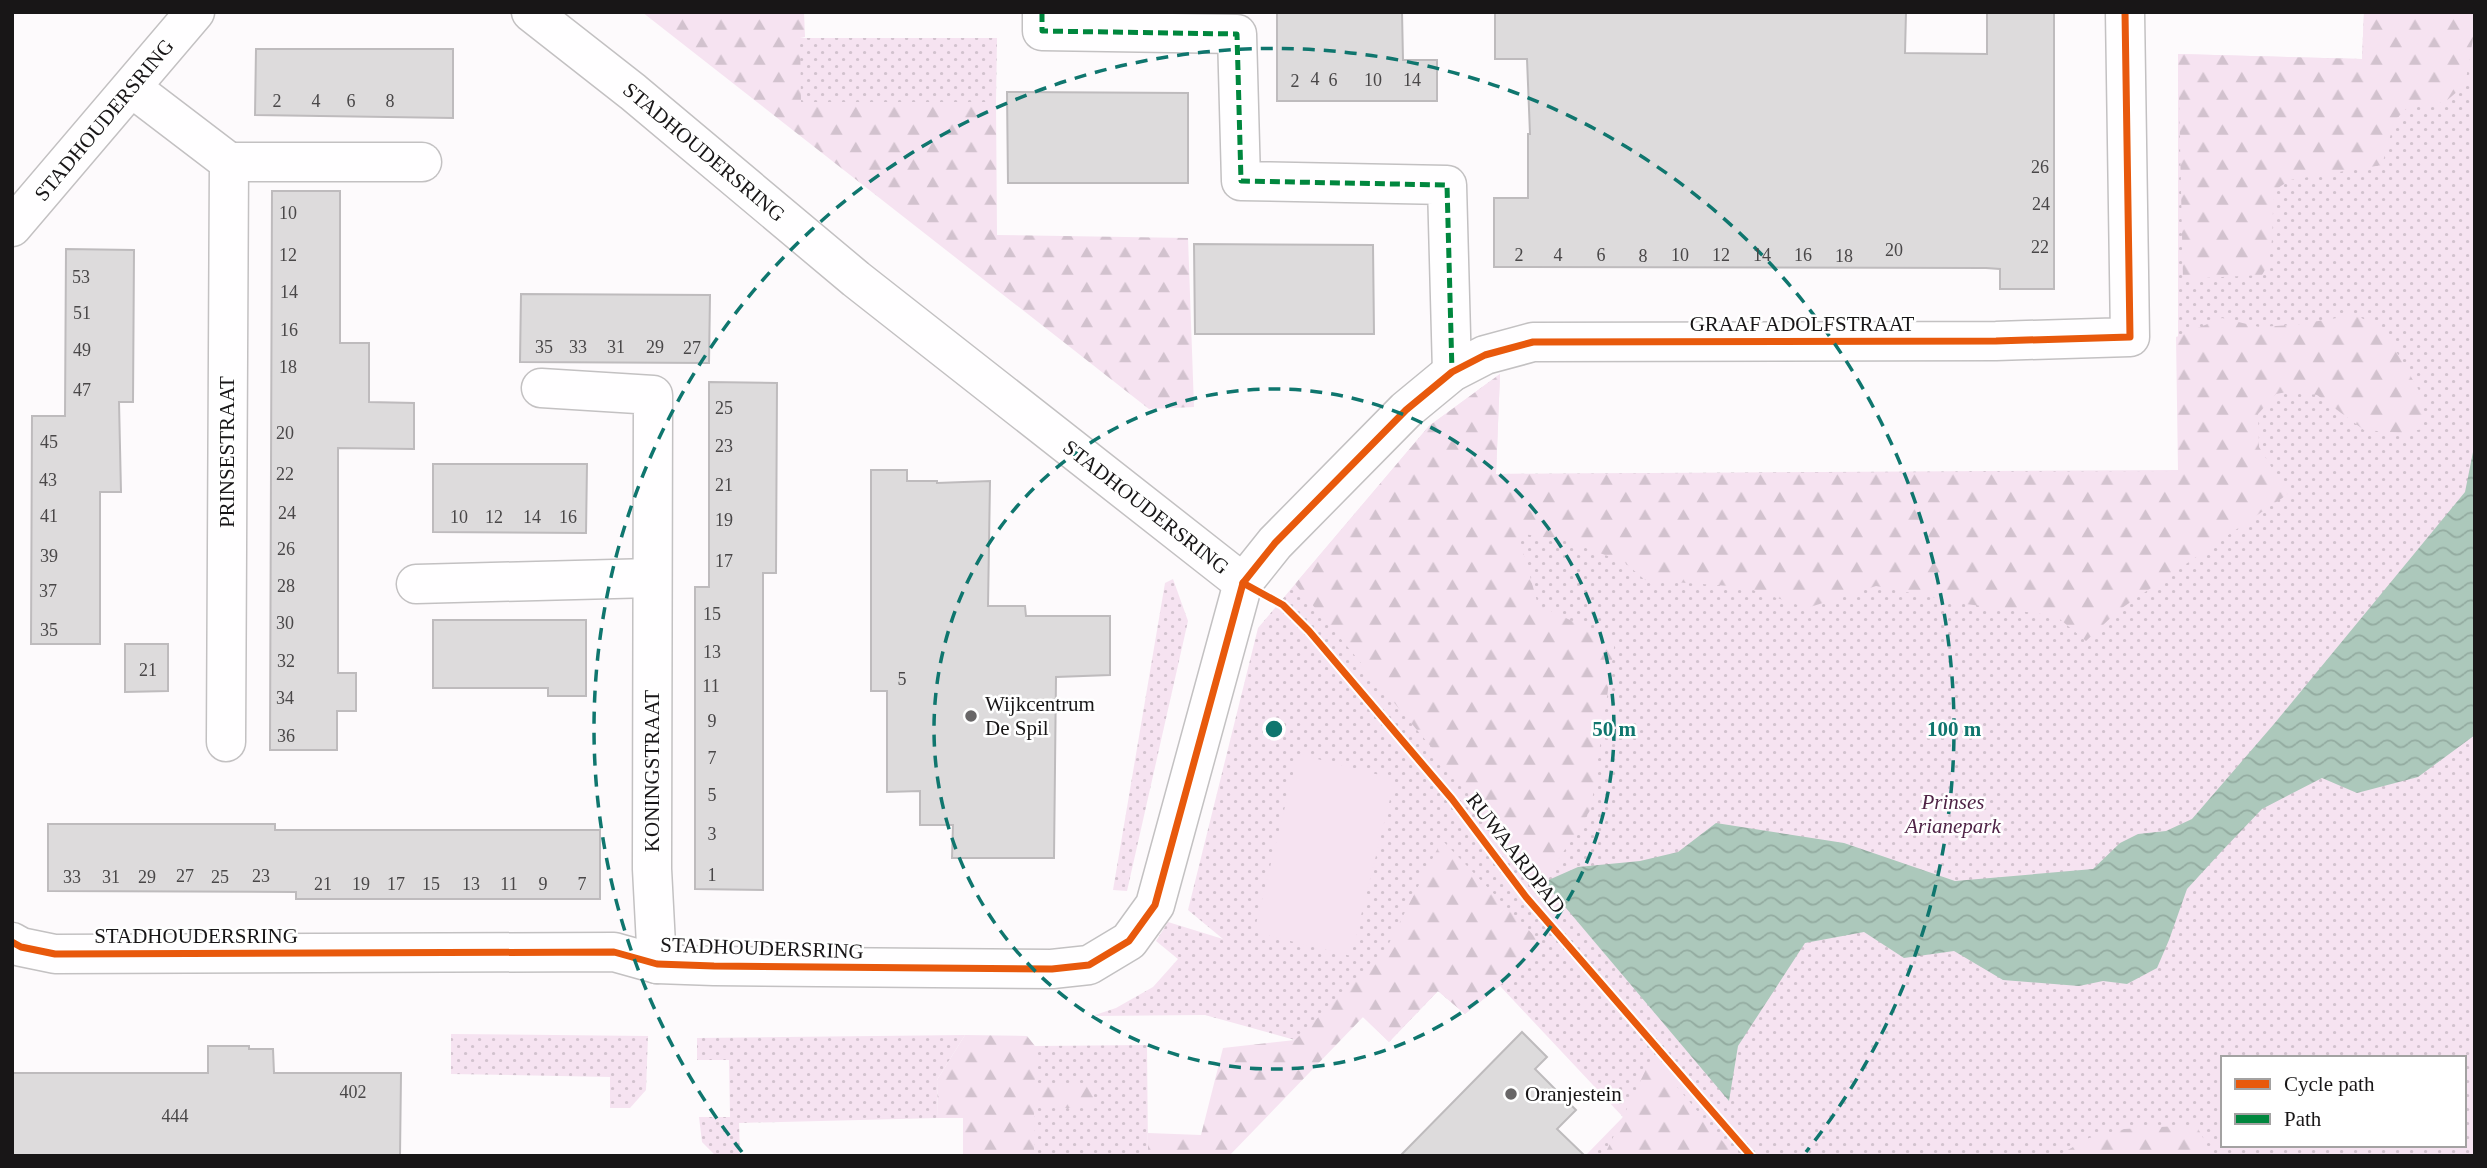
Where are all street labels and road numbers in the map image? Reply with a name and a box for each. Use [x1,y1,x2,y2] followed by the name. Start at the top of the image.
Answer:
[29,34,179,206] street label: STADHOUDERSRING
[618,77,790,227] street label: STADHOUDERSRING
[1690,312,1914,336] street label: GRAAF ADOLFSTRAAT
[215,376,239,528] street label: PRINSESTRAAT
[1058,435,1234,579] street label: STADHOUDERSRING
[640,690,664,852] street label: KONINGSTRAAT
[1462,788,1570,918] street label: RUWAARDPAD
[94,924,298,948] street label: STADHOUDERSRING
[660,932,864,964] street label: STADHOUDERSRING

